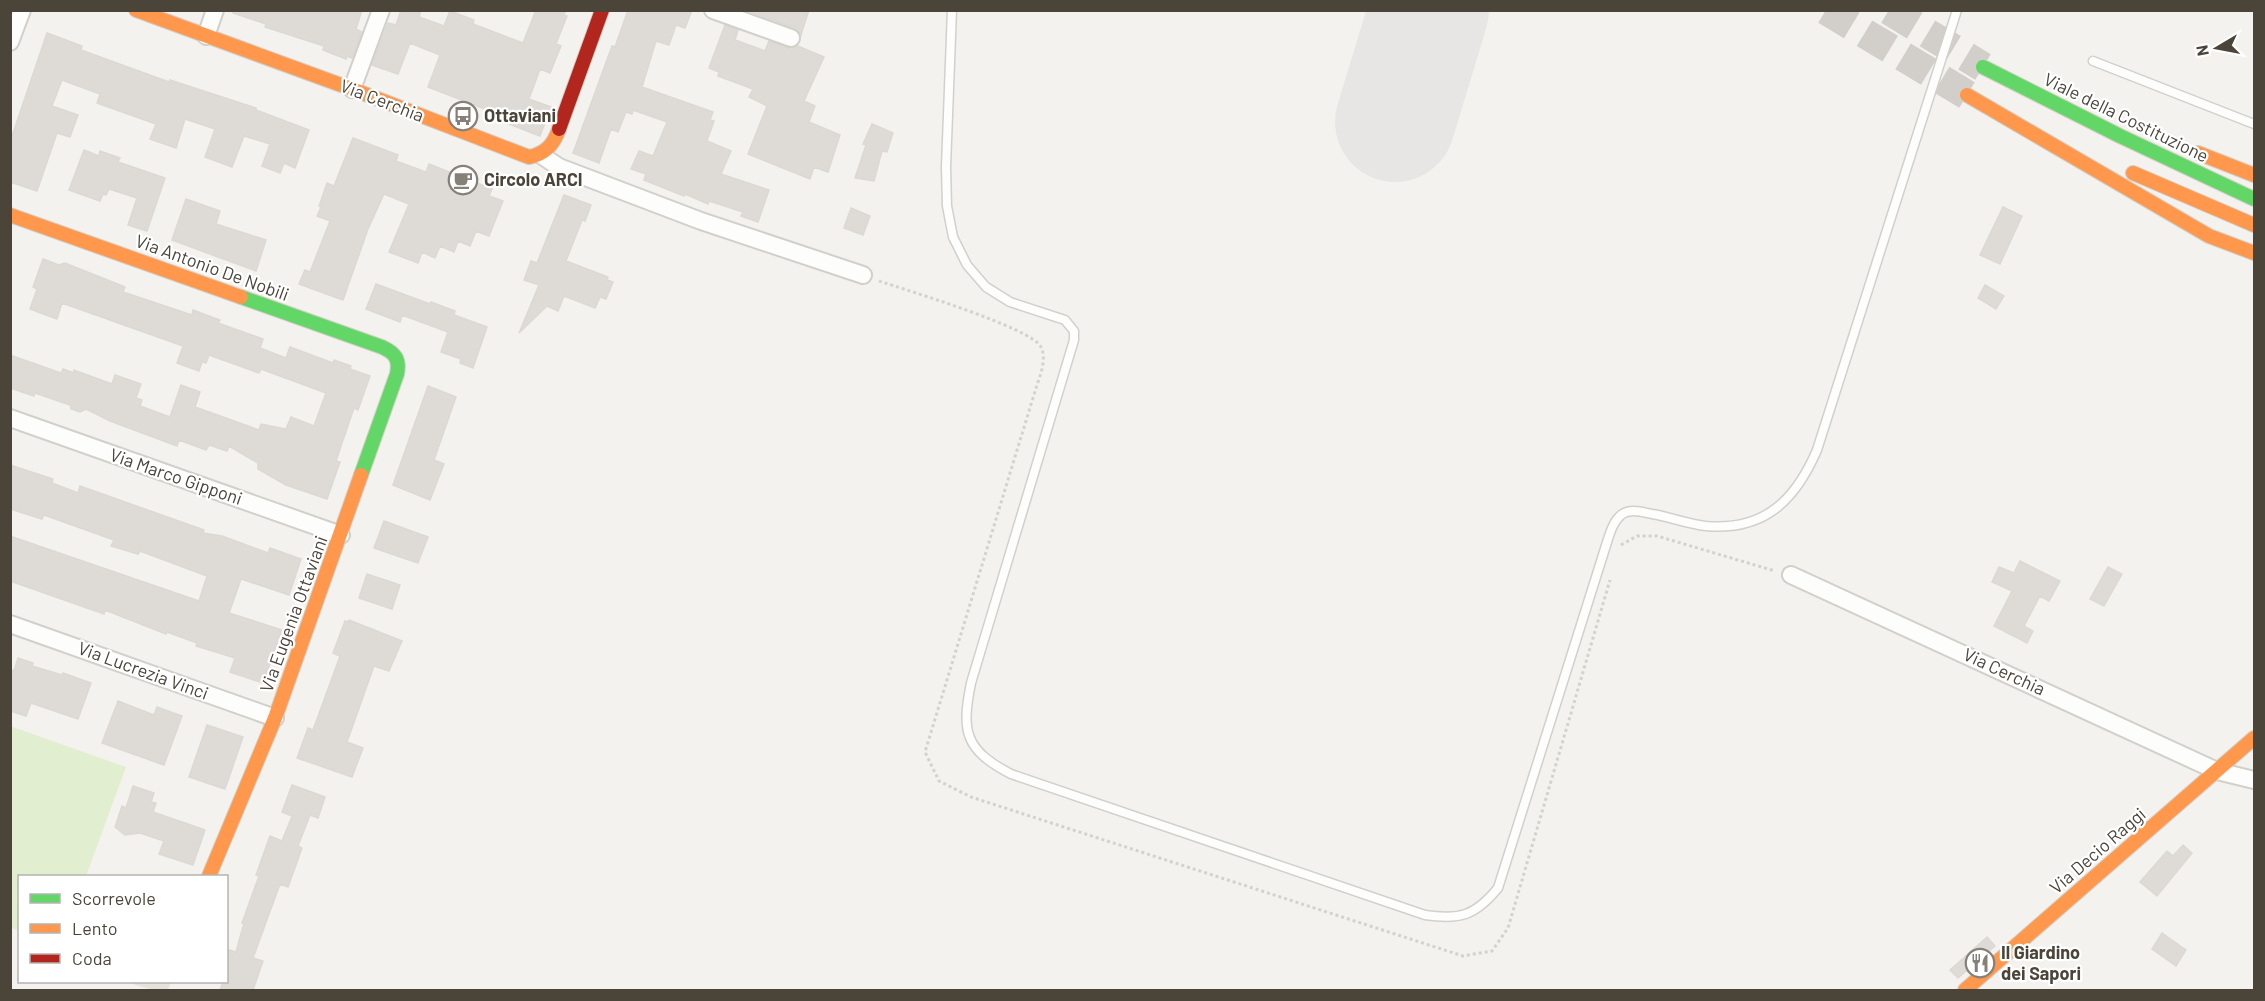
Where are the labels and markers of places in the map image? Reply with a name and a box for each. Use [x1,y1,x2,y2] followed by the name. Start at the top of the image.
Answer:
[447,100,479,132] bus stop icon: Ottaviani
[484,104,556,126] place label: Ottaviani
[447,164,479,196] cafe icon: Circolo ARCI
[484,168,583,190] place label: Circolo ARCI
[2001,941,2081,984] place label: Il Giardino dei Sapori
[1964,947,1996,979] restaurant icon: Il Giardino dei Sapori

